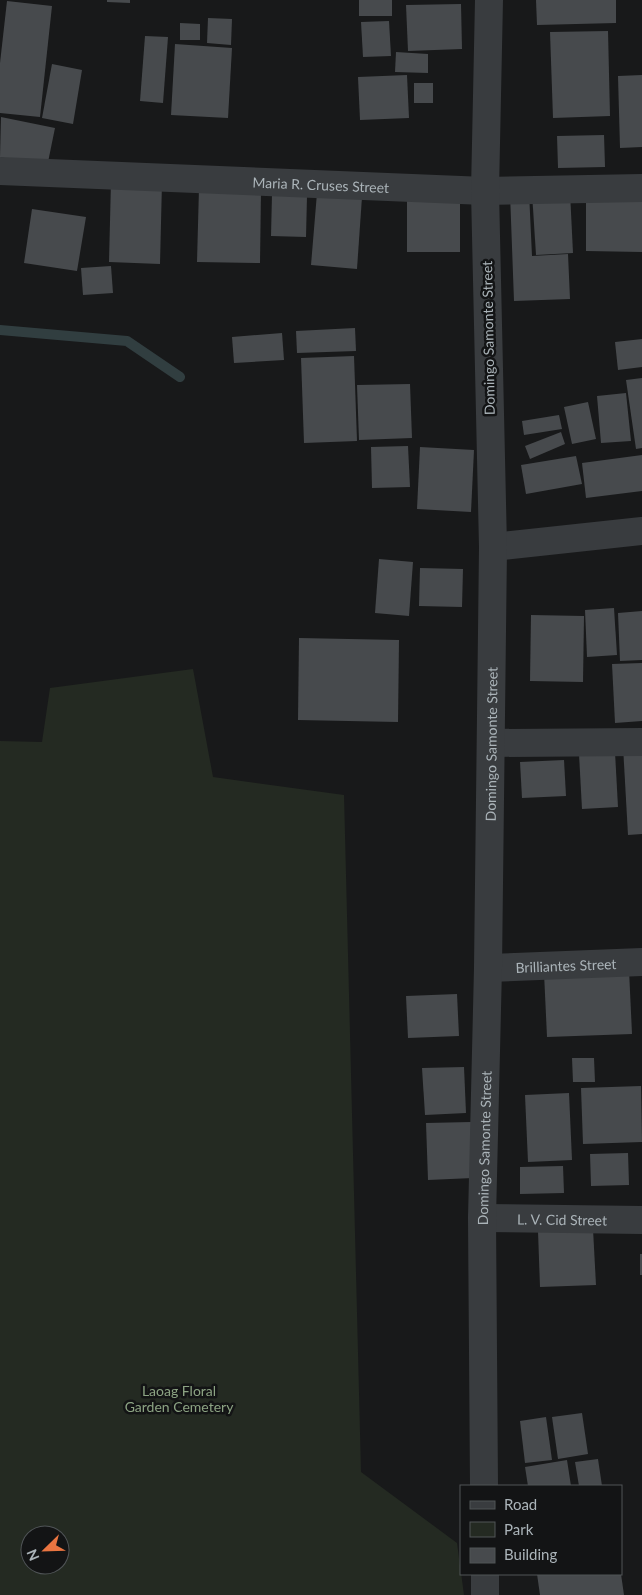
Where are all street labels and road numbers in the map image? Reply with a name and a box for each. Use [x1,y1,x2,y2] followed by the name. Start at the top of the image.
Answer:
[252,173,389,196] street label: Maria R. Cruses Street
[478,261,498,415] street label: Domingo Samonte Street
[481,667,500,821] street label: Domingo Samonte Street
[515,955,617,975] street label: Brilliantes Street
[473,1071,494,1225] street label: Domingo Samonte Street
[517,1210,607,1228] street label: L. V. Cid Street

